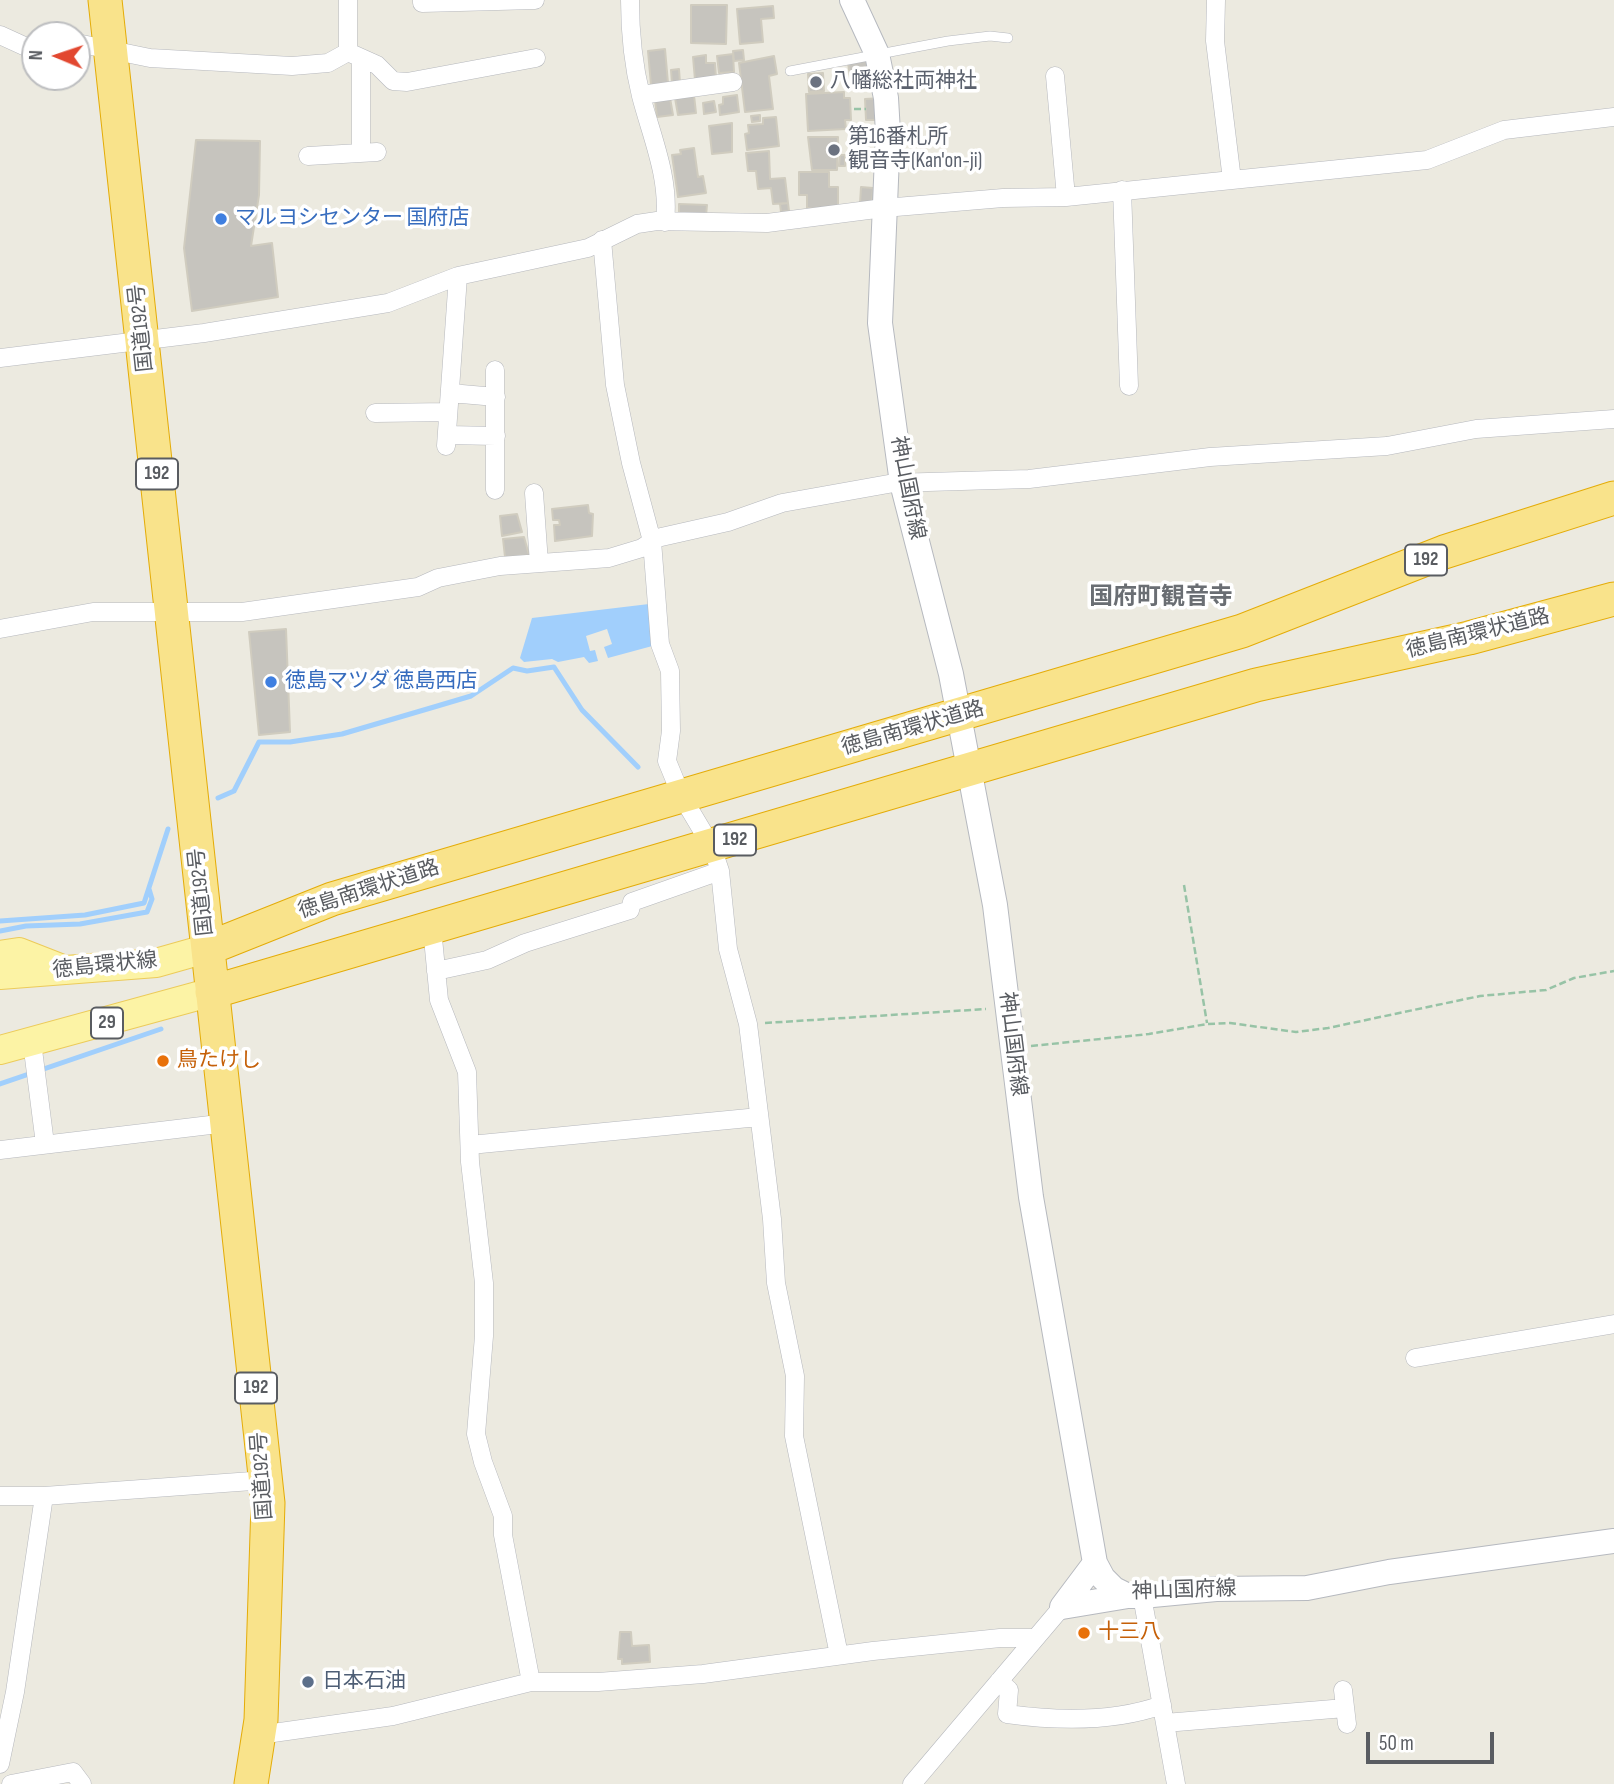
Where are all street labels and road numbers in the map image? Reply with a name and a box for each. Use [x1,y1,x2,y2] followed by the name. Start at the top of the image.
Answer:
[125,283,159,373] street label: 国道192号
[885,434,929,542] street label: 神山国府線
[136,458,178,489] road number: 192
[1405,544,1447,576] road number: 192
[1404,604,1552,664] street label: 徳島南環状道路
[839,697,987,761] street label: 徳島南環状道路
[714,824,756,856] road number: 192
[185,847,219,937] street label: 国道192号
[295,855,443,925] street label: 徳島南環状道路
[51,948,159,984] street label: 徳島環状線
[993,990,1031,1098] street label: 神山国府線
[91,1007,123,1038] road number: 29
[235,1372,277,1404] road number: 192
[247,1431,279,1521] street label: 国道192号
[1131,1577,1237,1605] street label: 神山国府線

